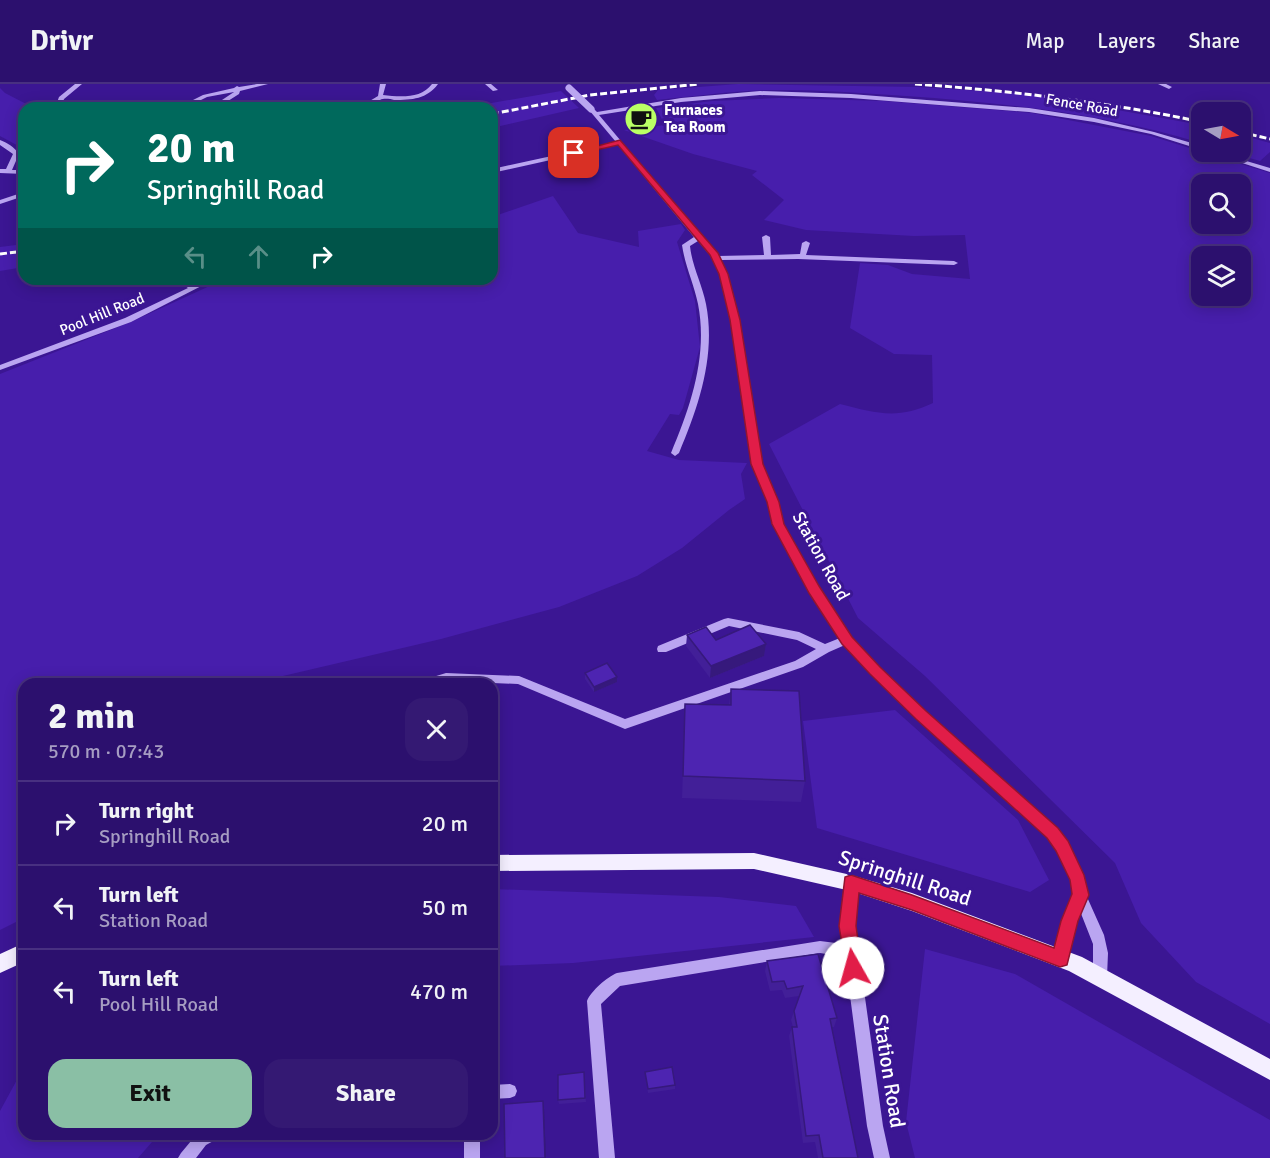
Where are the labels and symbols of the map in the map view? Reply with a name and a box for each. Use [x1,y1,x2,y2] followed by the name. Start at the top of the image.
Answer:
[1044,90,1120,120] street label: Fence Road
[623,101,659,137] cafe icon: Furnaces Tea Room
[664,101,726,136] place label: Furnaces Tea Room
[1191,102,1251,162] north arrow
[548,127,599,178] pin
[57,289,147,339] street label: Pool Hill Road
[788,508,854,604] street label: Station Road
[835,844,975,912] street label: Springhill Road
[821,936,885,1000] position arrow
[867,1012,911,1130] street label: Station Road

